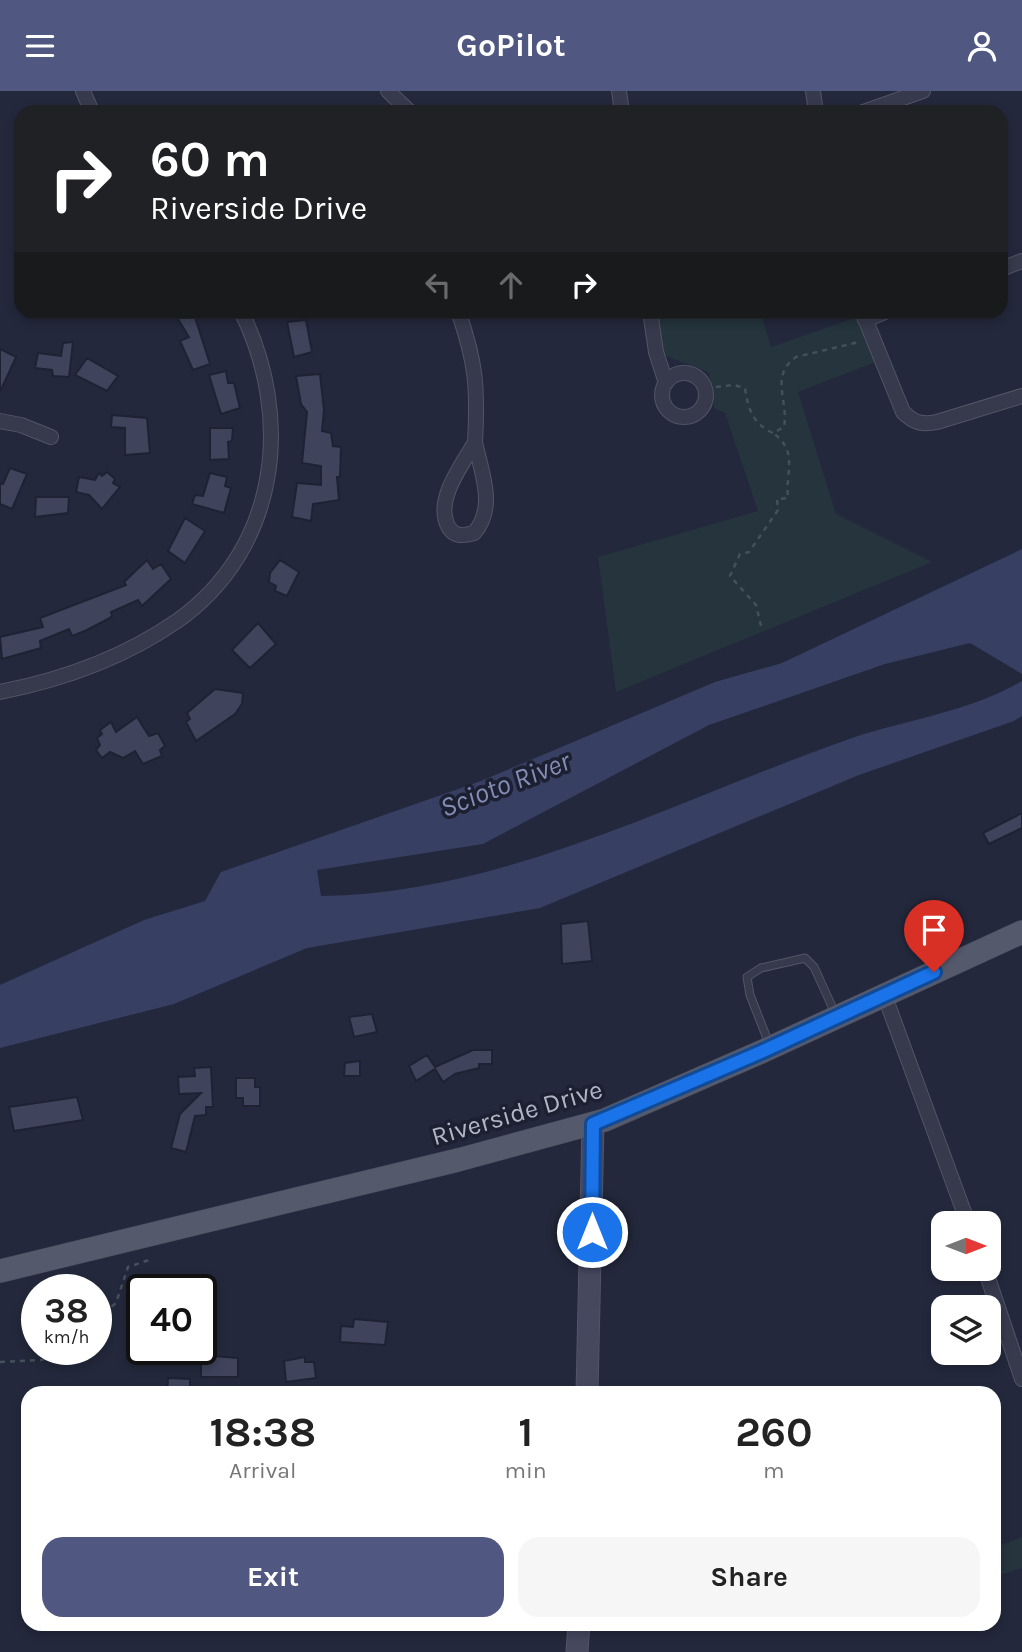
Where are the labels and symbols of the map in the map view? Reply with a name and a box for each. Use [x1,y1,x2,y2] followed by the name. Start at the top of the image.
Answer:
[435,744,576,824] water label: Scioto River
[904,900,964,972] pin
[428,1074,606,1152] street label: Riverside Drive
[555,1195,629,1269] position arrow
[931,1211,1001,1281] north arrow
[126,1274,217,1365] speed limit sign: 40

